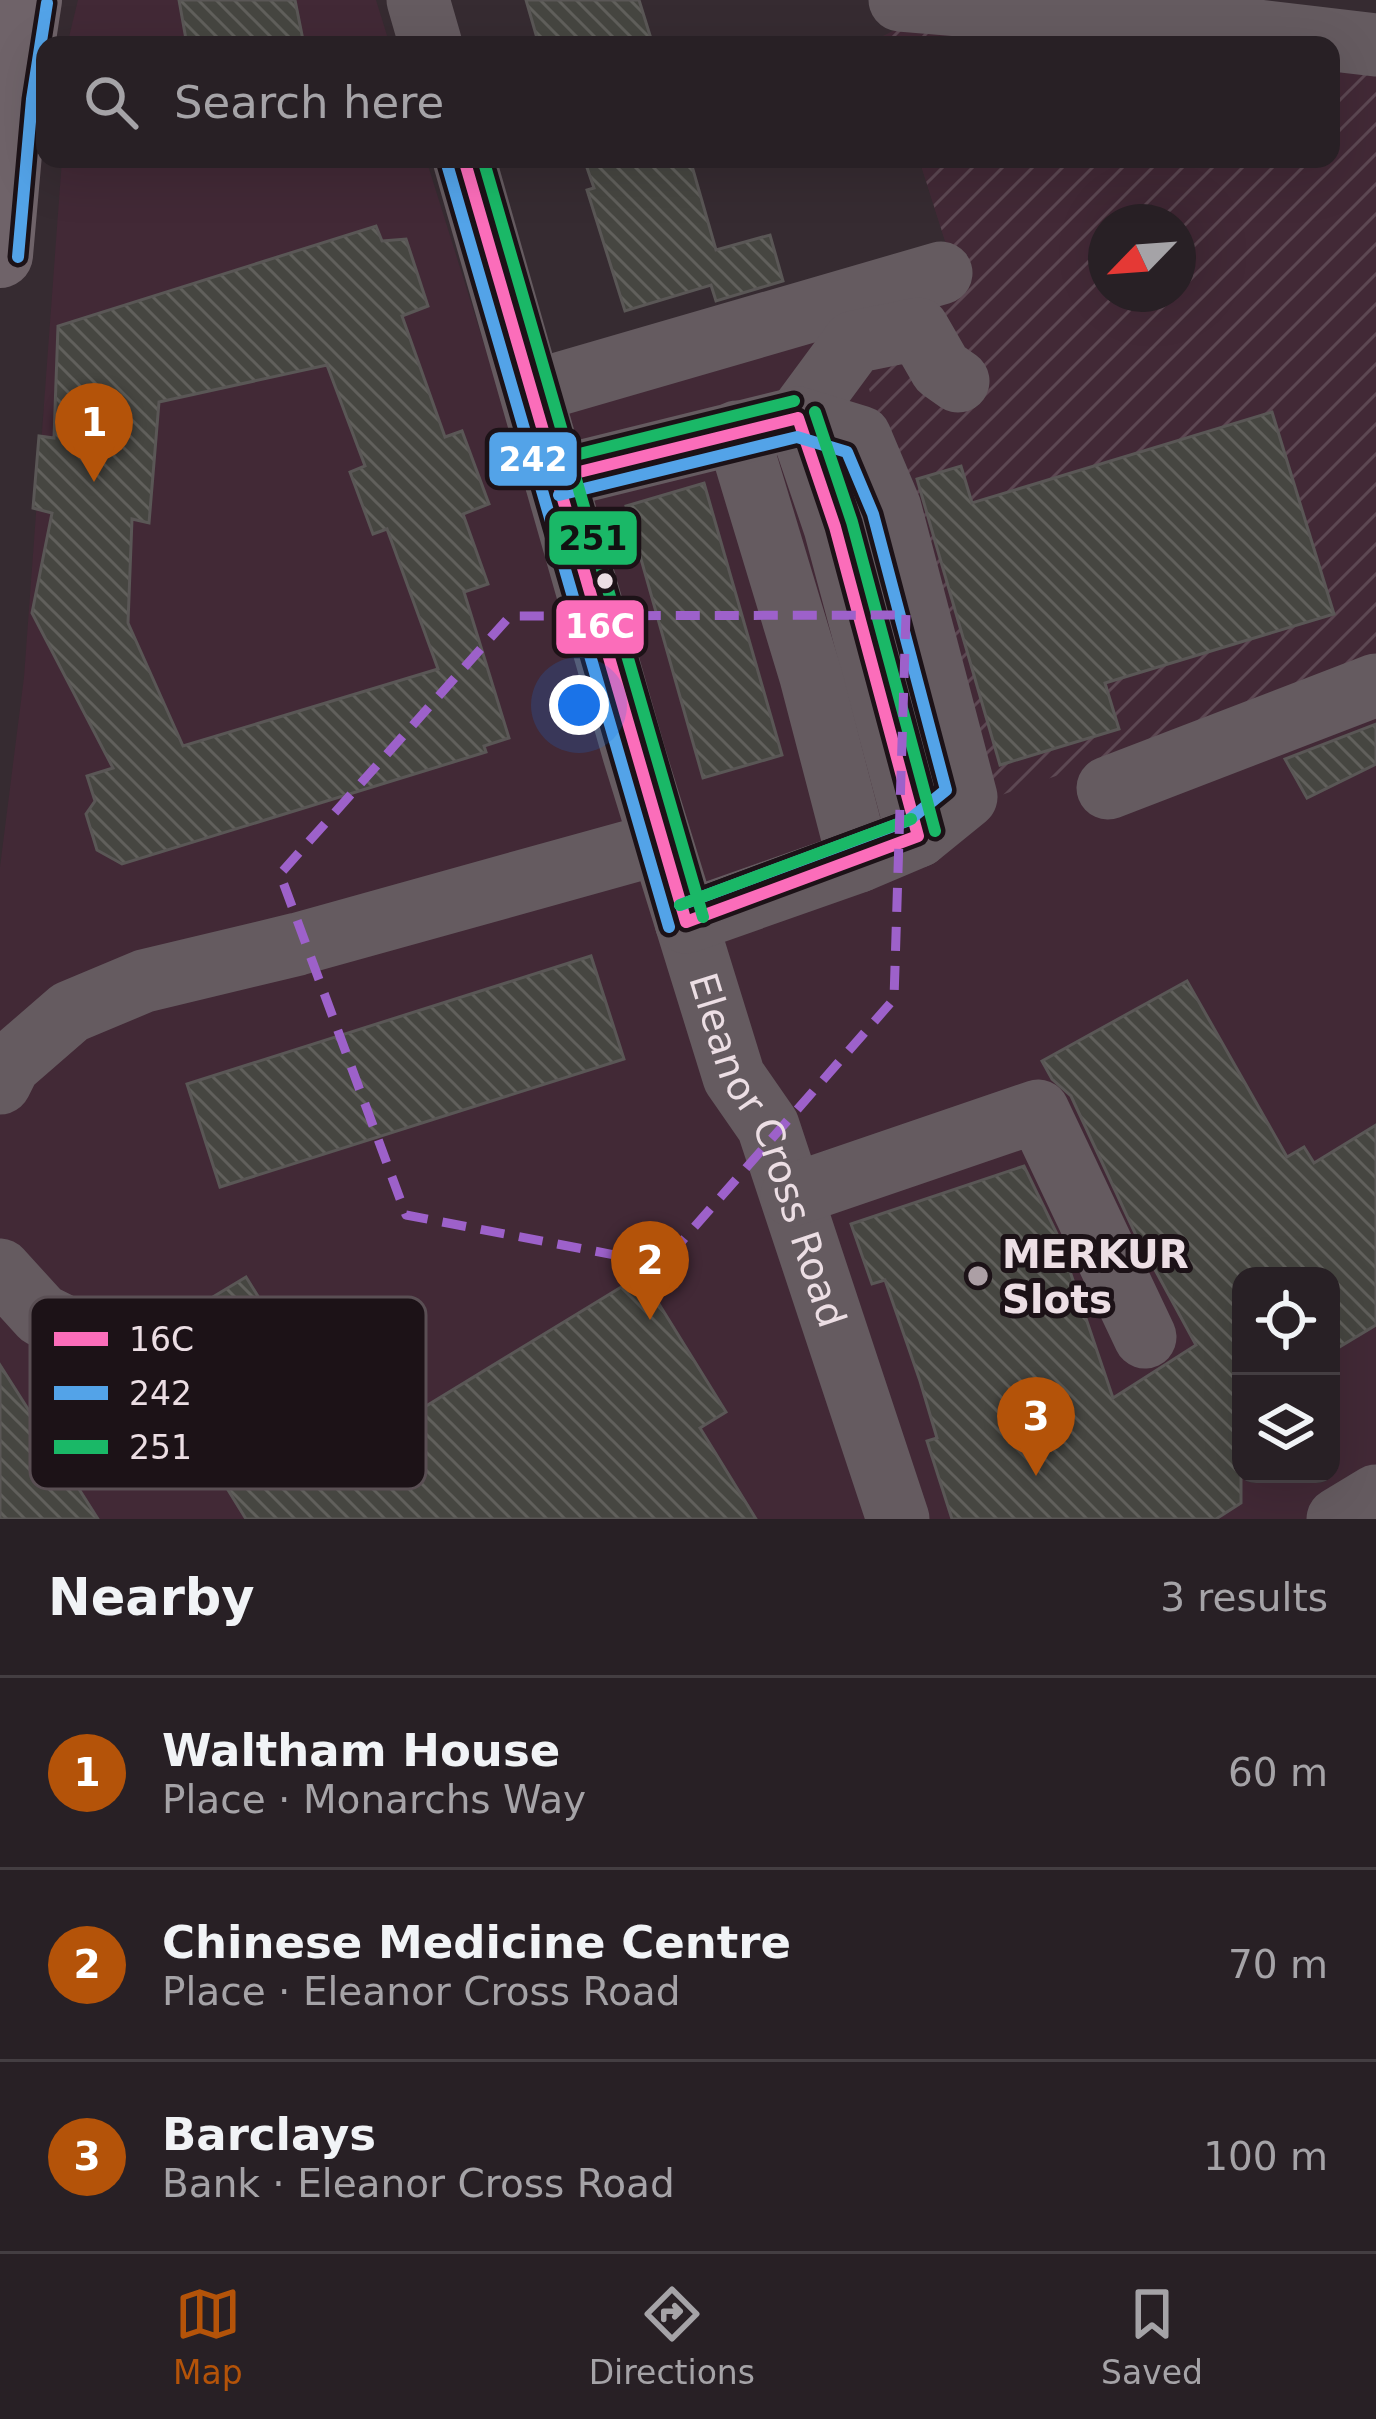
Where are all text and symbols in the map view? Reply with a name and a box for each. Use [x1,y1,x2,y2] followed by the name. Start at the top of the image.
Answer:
[36,36,1340,168] search box
[78,69,144,135] icon: search
[174,76,444,129] text: Search here
[1088,204,1196,312] north arrow
[55,383,133,482] pin: 1
[487,430,579,488] line badge: 242
[499,440,567,479] text: 242
[547,509,639,567] line badge: 251
[559,519,627,558] text: 251
[594,570,616,592] unlabelled marker
[554,598,646,656] line badge: 16C
[565,607,635,646] text: 16C
[549,675,609,735] your location
[680,968,855,1333] street label: Eleanor Cross Road
[611,1221,689,1320] pin: 2
[1002,1232,1189,1322] place label: MERKUR Slots
[965,1263,991,1289] marker: MERKUR Slots
[1232,1267,1340,1483] map controls
[1232,1267,1340,1375] button: locate
[30,1297,426,1489] legend
[129,1320,194,1359] text: 16C
[129,1374,192,1413] text: 242
[1232,1375,1340,1483] button: layers
[997,1377,1075,1476] pin: 3
[129,1428,192,1467] text: 251
[48,1568,255,1627] text: Nearby
[1160,1575,1328,1620] text: 3 results
[162,1724,560,1777] text: Waltham House
[73,1750,101,1795] text: 1
[1228,1750,1328,1795] text: 60 m
[162,1777,586,1822] text: Place · Monarchs Way
[162,1916,791,1969] text: Chinese Medicine Centre
[73,1942,101,1987] text: 2
[1228,1942,1328,1987] text: 70 m
[162,1969,680,2014] text: Place · Eleanor Cross Road
[162,2108,376,2161] text: Barclays
[73,2134,101,2179] text: 3
[1203,2134,1328,2179] text: 100 m
[162,2161,675,2206] text: Bank · Eleanor Cross Road
[173,2281,243,2392] tab: Map
[589,2281,755,2392] tab: Directions
[1101,2281,1203,2392] tab: Saved

